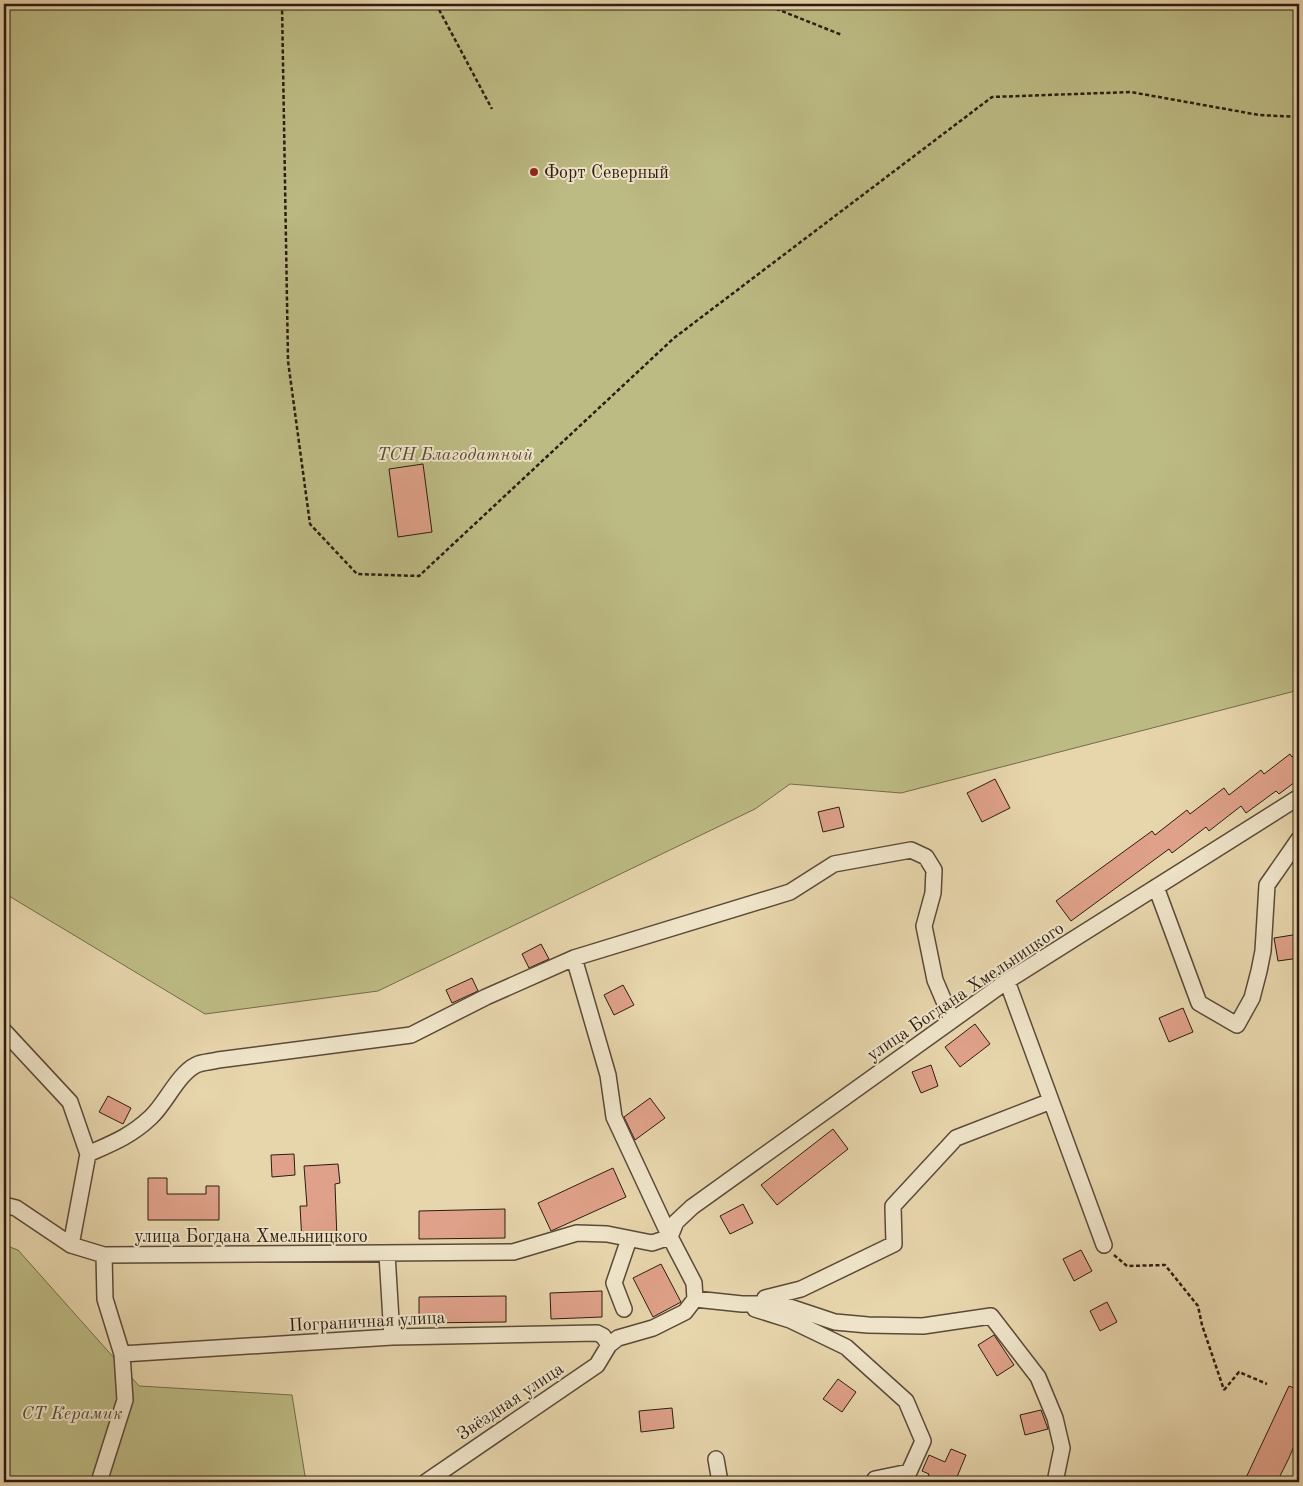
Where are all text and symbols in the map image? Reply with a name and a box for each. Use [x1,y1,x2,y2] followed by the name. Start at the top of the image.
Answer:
[544,164,669,182] place label: Форт Северный
[528,166,540,178] marker: Форт Северный
[377,446,533,464] park label: ТСН Благодатный
[864,919,1067,1065] street label: улица Богдана Хмельницкого
[134,1228,368,1246] street label: улица Богдана Хмельницкого
[288,1309,446,1335] street label: Пограничная улица
[454,1360,567,1444] street label: Звёздная улица
[21,1405,123,1423] park label: СТ Керамик

